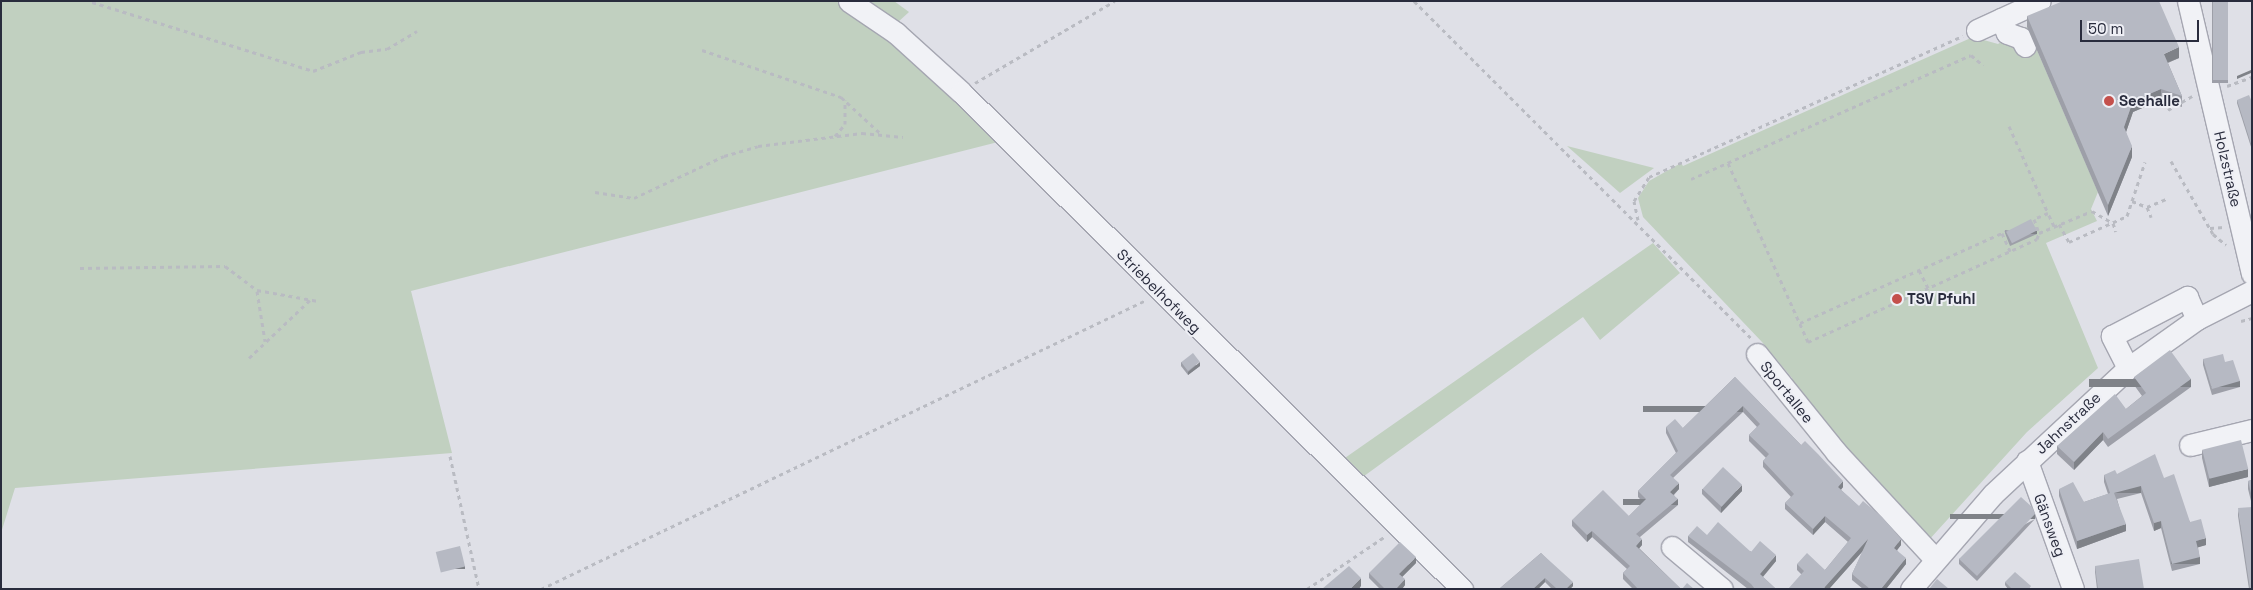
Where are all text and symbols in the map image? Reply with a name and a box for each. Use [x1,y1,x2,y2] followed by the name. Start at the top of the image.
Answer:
[2083,10,2202,42] scale bar
[2088,19,2123,38] text: 50 m
[2119,92,2180,110] place label: Seehalle
[2103,95,2115,107] marker: Seehalle
[2211,129,2245,209] street label: Holzstraße
[1113,245,1205,337] street label: Striebelhofweg
[1907,290,1976,308] place label: TSV Pfuhl
[1891,293,1903,305] marker: TSV Pfuhl
[1757,357,1817,427] street label: Sportallee
[2032,388,2104,458] street label: Jahnstraße
[2030,491,2070,559] street label: Gänsweg

